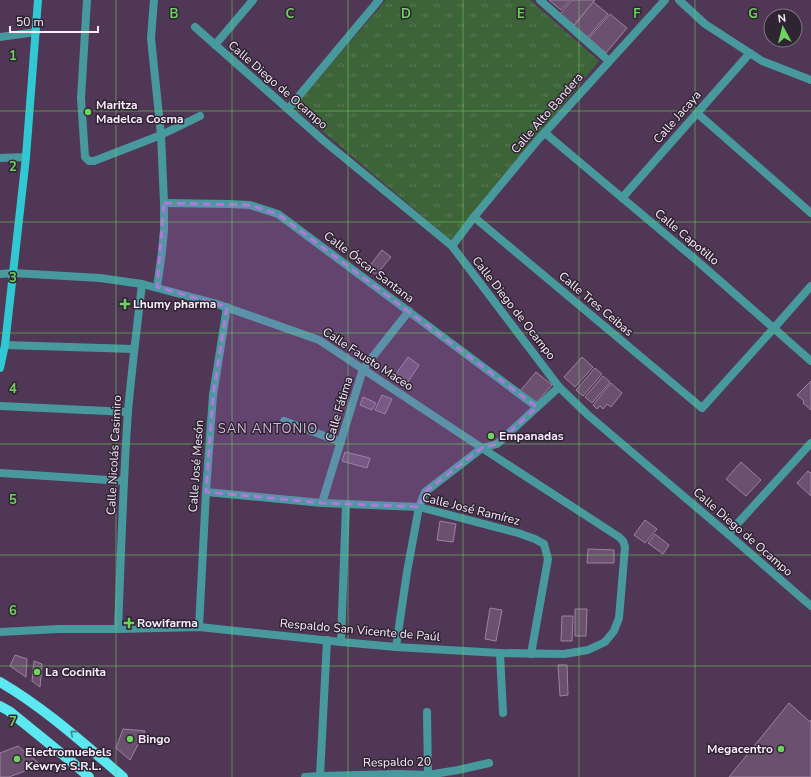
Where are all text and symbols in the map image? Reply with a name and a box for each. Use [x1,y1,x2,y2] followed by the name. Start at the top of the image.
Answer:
[170,5,179,23] text: B
[286,5,295,23] text: C
[401,5,411,23] text: D
[517,5,525,23] text: E
[633,5,641,23] text: F
[748,5,758,23] text: G
[10,8,98,34] scale bar
[763,8,803,48] north arrow
[777,11,787,27] text: N
[16,14,44,30] text: 50 m
[225,37,331,133] street label: Calle Diego de Ocampo
[9,47,17,65] text: 1
[507,69,587,157] street label: Calle Alto Bandera
[650,87,704,147] street label: Calle Jacaya
[96,97,183,127] place label: Maritza Madelca Cosma
[83,107,93,117] marker: Maritza Madelca Cosma
[9,158,17,176] text: 2
[651,205,723,269] street label: Calle Capotillo
[321,228,417,306] street label: Calle Óscar Santana
[469,253,560,363] street label: Calle Diego de Ocampo
[555,268,637,340] street label: Calle Tres Ceibas
[9,269,17,287] text: 3
[133,296,216,312] place label: Lhumy pharma
[120,299,130,309] marker: Lhumy pharma
[320,324,417,394] street label: Calle Fausto Maceo
[322,375,356,443] street label: Calle Fátima
[9,380,17,398] text: 4
[103,394,125,515] street label: Calle Nicolás Casimiro
[185,419,207,513] street label: Calle José Mesón
[218,420,318,438] district label: SAN ANTONIO
[499,428,564,444] place label: Empanadas
[486,431,496,441] marker: Empanadas
[690,484,796,580] street label: Calle Diego de Ocampo
[420,489,522,529] street label: Calle José Ramírez
[9,491,17,509] text: 5
[9,602,17,620] text: 6
[137,615,198,631] place label: Rowifarma
[279,615,441,645] street label: Respaldo San Vicente de Paúl
[124,618,134,628] marker: Rowifarma
[45,664,106,680] place label: La Cocinita
[32,667,42,677] marker: La Cocinita
[9,713,17,731] text: 7
[70,731,77,738] one-way arrow
[138,731,171,747] place label: Bingo
[125,734,135,744] marker: Bingo
[707,741,773,757] place label: Megacentro
[25,744,112,774] place label: Electromuebels Kewrys S.R.L.
[776,744,786,754] marker: Megacentro
[363,753,431,771] street label: Respaldo 20
[12,754,22,764] marker: Electromuebels Kewrys S.R.L.

